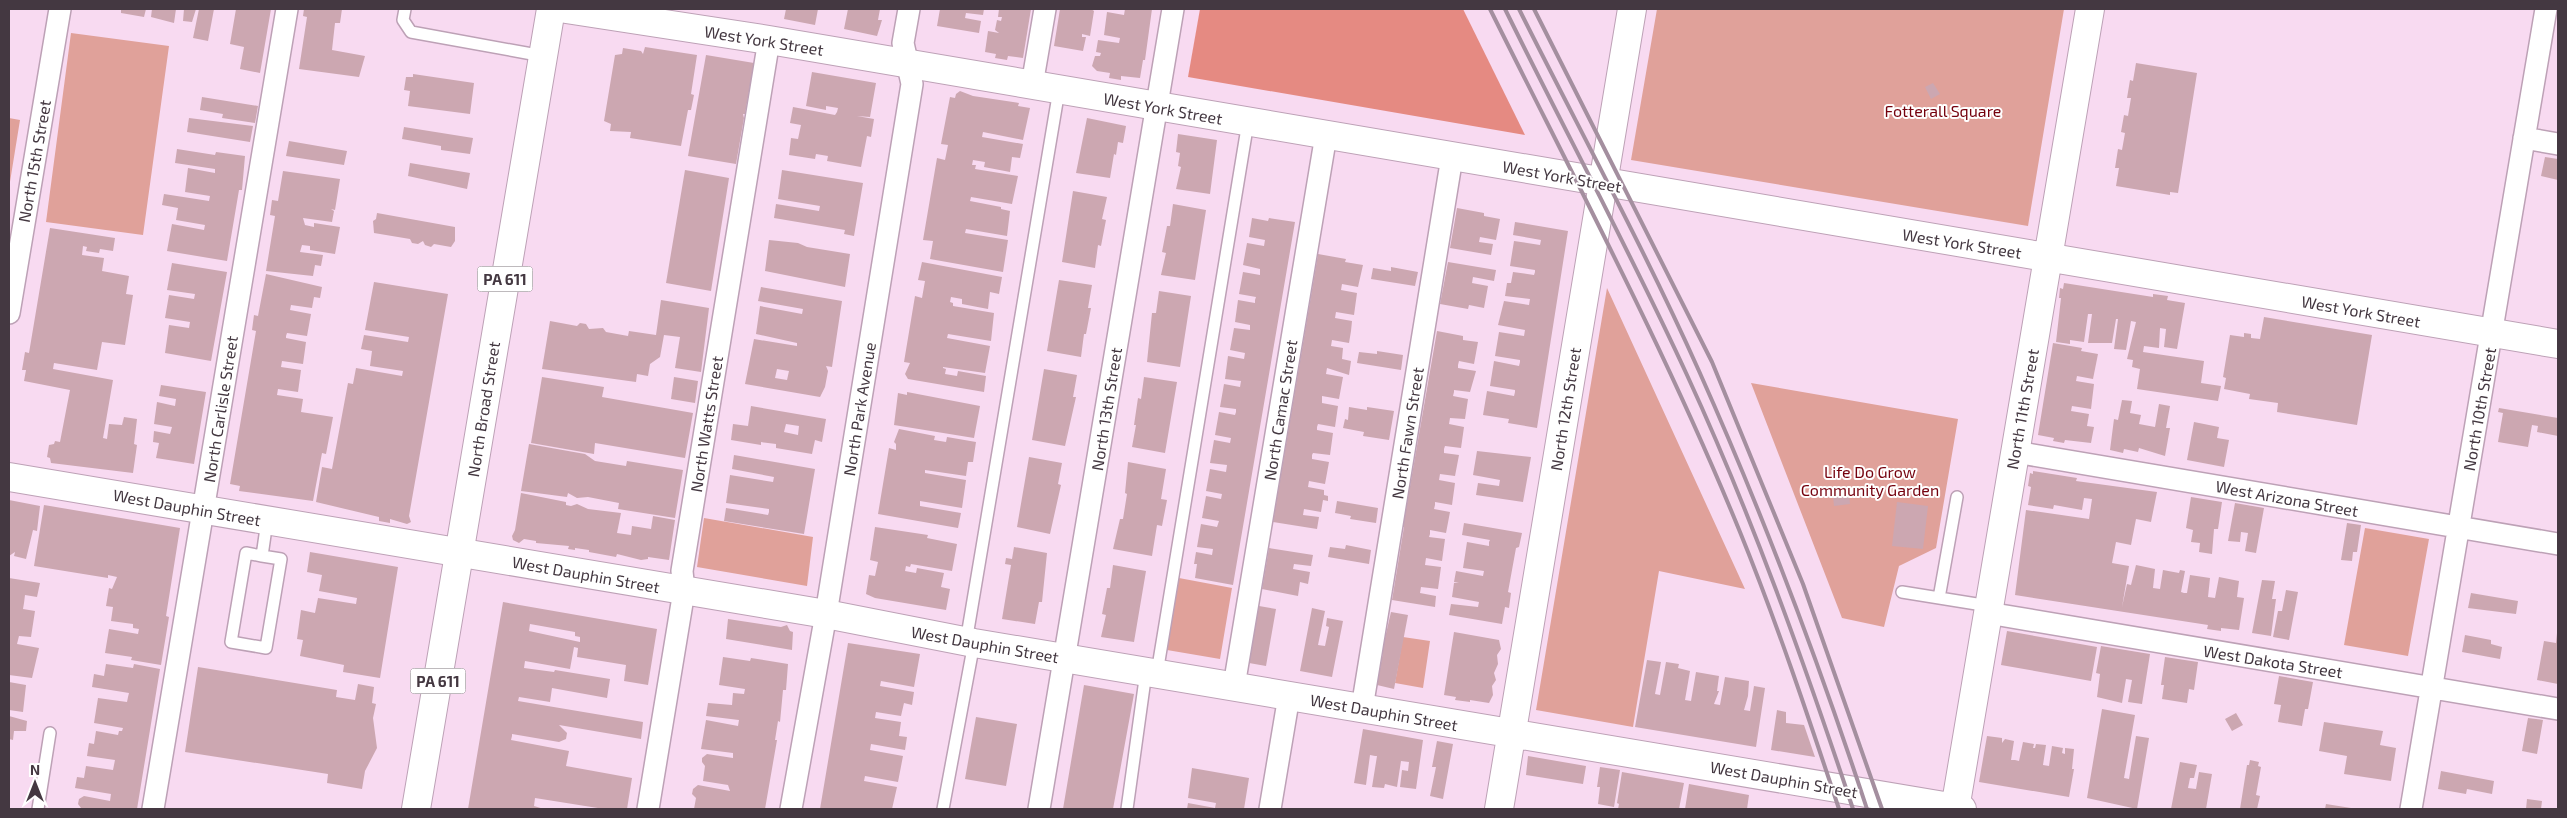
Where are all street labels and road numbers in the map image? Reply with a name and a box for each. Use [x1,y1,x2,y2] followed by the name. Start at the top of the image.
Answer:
[703,21,825,59] street label: West York Street
[1102,88,1224,128] street label: West York Street
[14,98,54,224] street label: North 15th Street
[1501,156,1623,196] street label: West York Street
[1901,224,2023,262] street label: West York Street
[478,266,532,292] road number: PA 611
[2300,291,2422,331] street label: West York Street
[199,334,241,484] street label: North Carlisle Street
[1259,338,1301,482] street label: North Camac Street
[463,340,503,478] street label: North Broad Street
[839,341,879,477] street label: North Park Avenue
[1087,346,1125,472] street label: North 13th Street
[1546,346,1584,472] street label: North 12th Street
[2459,346,2499,472] street label: North 10th Street
[2002,347,2042,471] street label: North 11th Street
[686,355,726,493] street label: North Watts Street
[1387,366,1427,500] street label: North Fawn Street
[2214,476,2360,520] street label: West Arizona Street
[112,485,262,529] street label: West Dauphin Street
[511,552,661,596] street label: West Dauphin Street
[910,622,1060,666] street label: West Dauphin Street
[2202,641,2344,681] street label: West Dakota Street
[410,668,466,694] road number: PA 611
[1309,690,1459,734] street label: West Dauphin Street
[1709,757,1859,801] street label: West Dauphin Street

